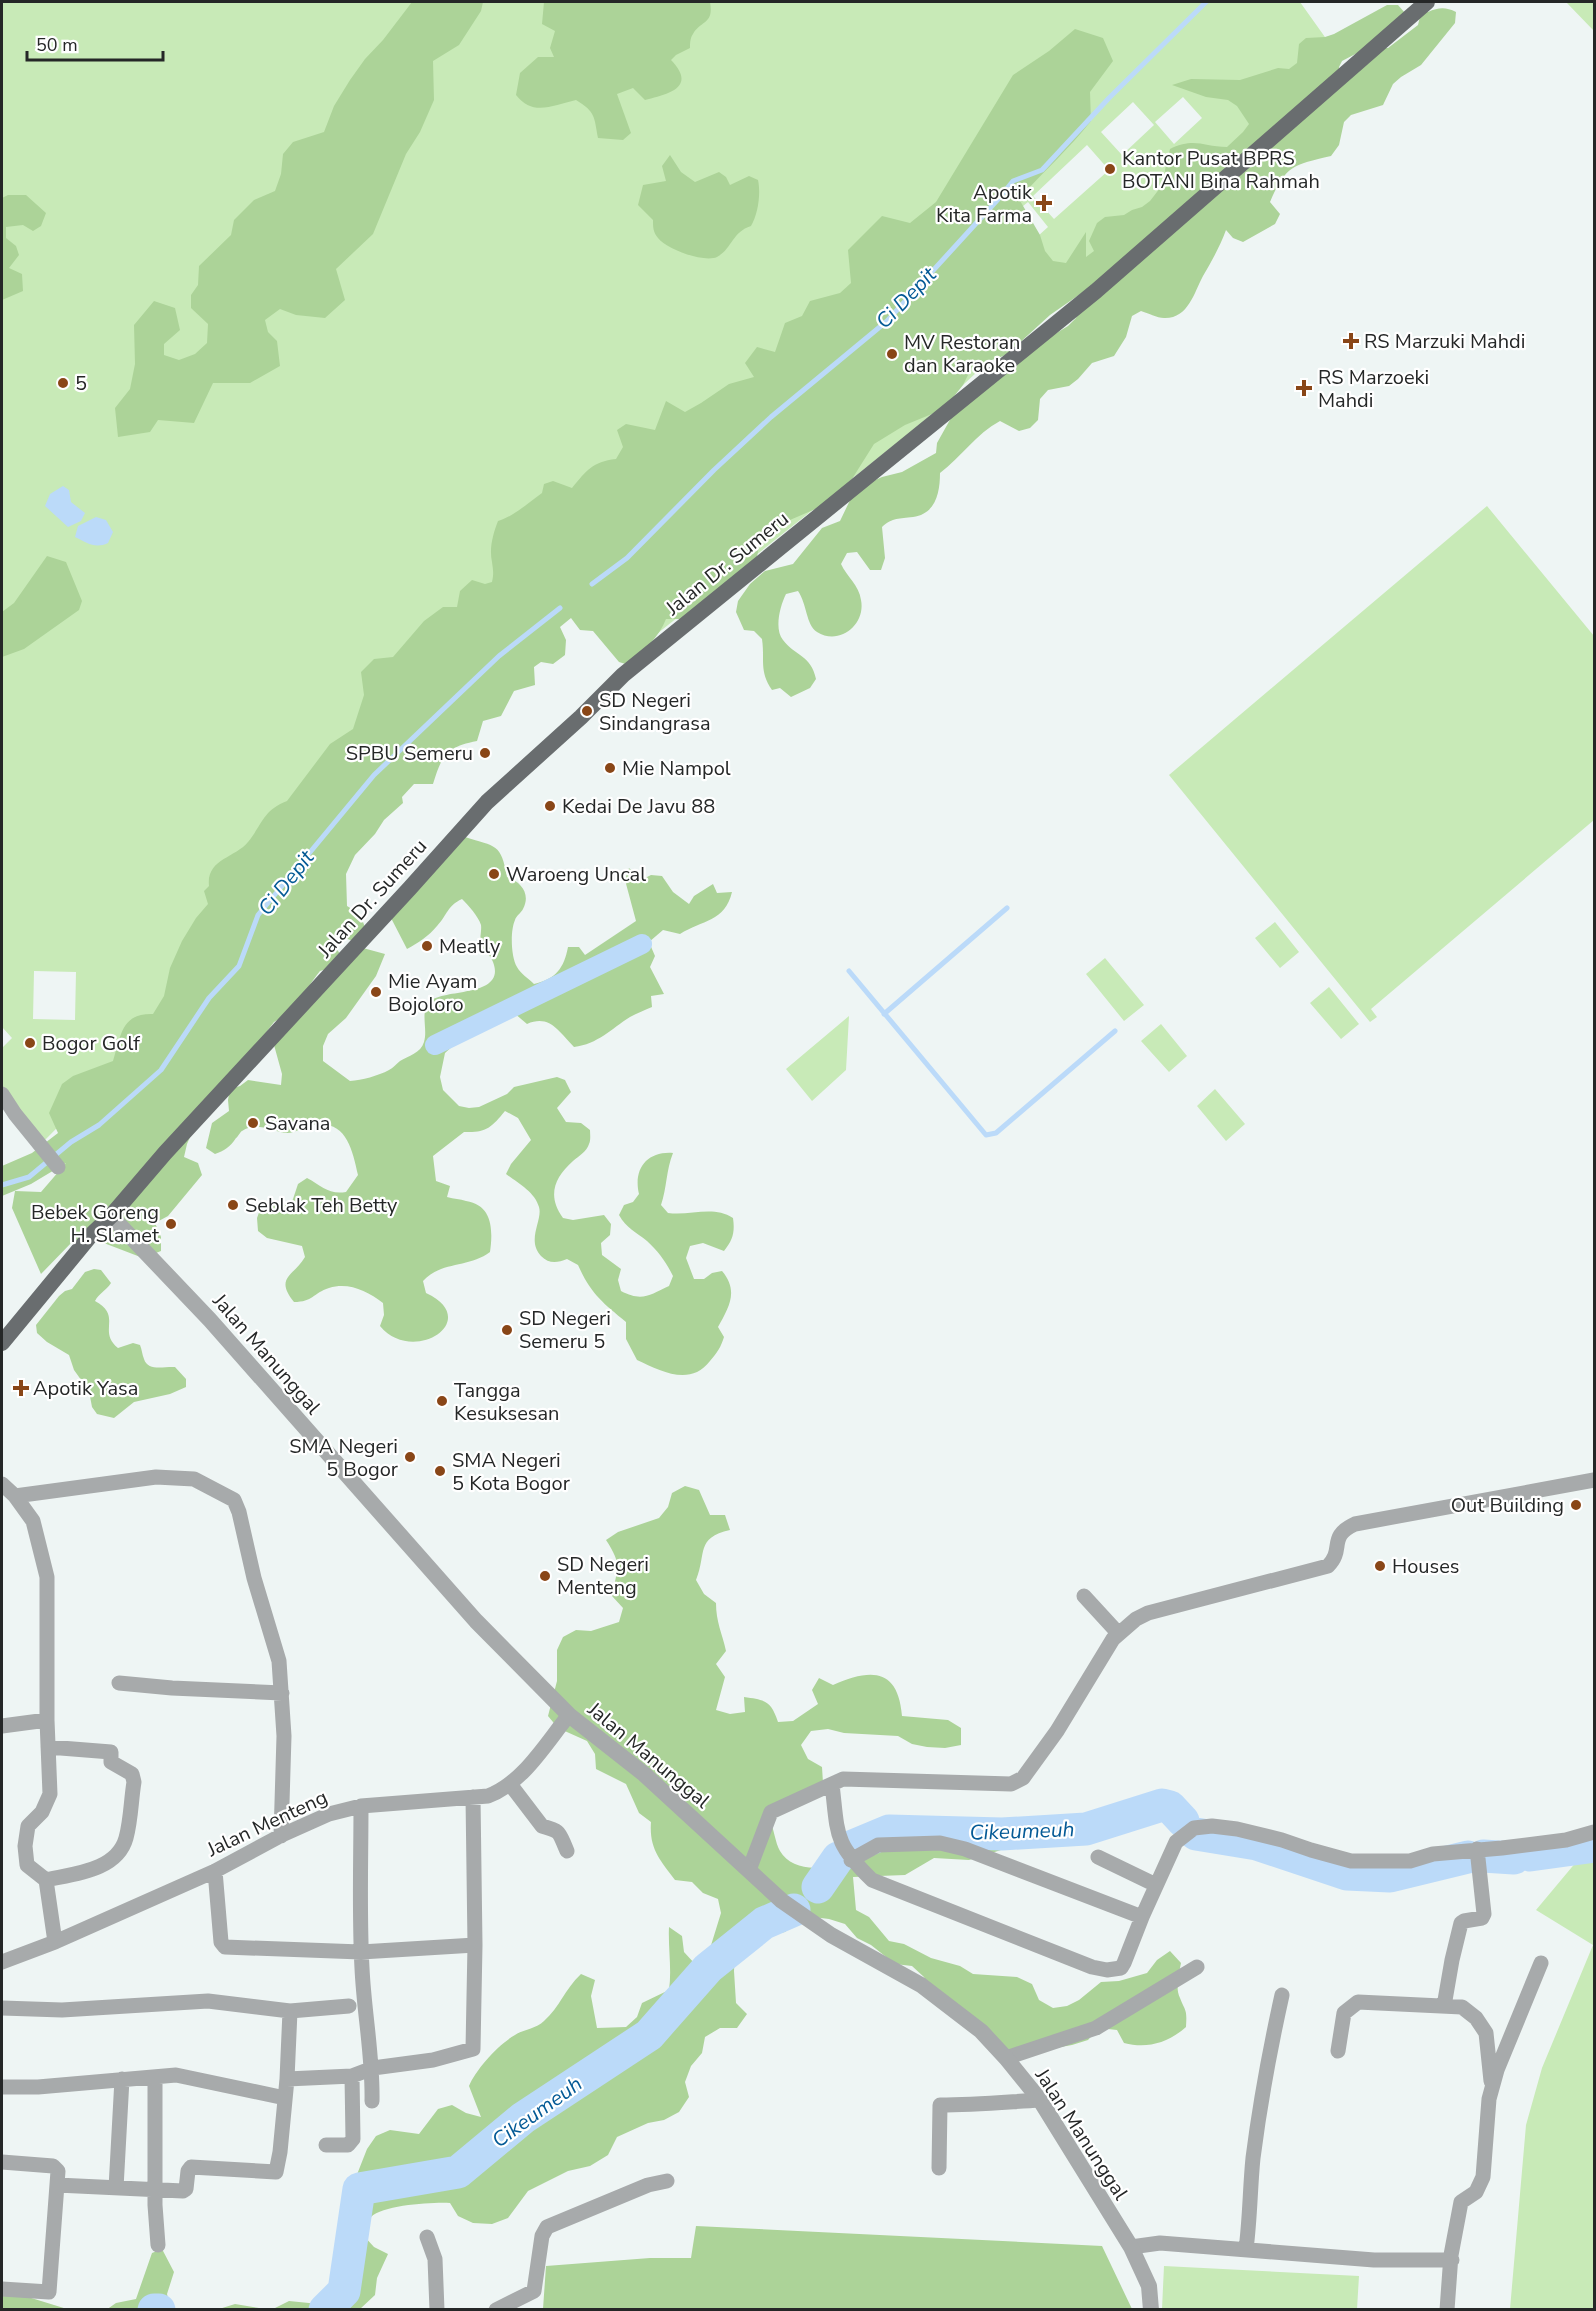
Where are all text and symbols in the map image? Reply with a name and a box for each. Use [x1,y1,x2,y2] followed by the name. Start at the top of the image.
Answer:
[27,24,164,62] scale bar
[36,33,78,57] text: 50 m
[1122,145,1320,195] place label: Kantor Pusat BPRS BOTANI Bina Rahmah
[1103,162,1117,176] marker: Kantor Pusat BPRS BOTANI Bina Rahmah
[936,179,1033,229] place label: Apotik Kita Farma
[1037,196,1051,210] marker: Apotik Kita Farma
[870,261,943,335] water label: Ci Depit
[1364,328,1525,355] place label: RS Marzuki Mahdi
[904,329,1020,379] place label: MV Restoran dan Karaoke
[1342,332,1360,350] marker: RS Marzuki Mahdi
[885,347,899,361] marker: MV Restoran dan Karaoke
[1318,364,1429,414] place label: RS Marzoeki Mahdi
[75,370,87,397] place label: 5
[56,376,70,390] marker: 5
[1295,379,1313,397] marker: RS Marzoeki Mahdi
[659,505,795,622] street label: Jalan Dr. Sumeru
[599,687,711,737] place label: SD Negeri Sindangrasa
[580,704,594,718] marker: SD Negeri Sindangrasa
[346,740,473,767] place label: SPBU Semeru
[478,746,492,760] marker: SPBU Semeru
[622,755,731,782] place label: Mie Nampol
[603,761,617,775] marker: Mie Nampol
[562,793,715,820] place label: Kedai De Javu 88
[543,799,557,813] marker: Kedai De Javu 88
[311,833,433,964] street label: Jalan Dr. Sumeru
[252,844,321,921] water label: Ci Depit
[506,861,646,888] place label: Waroeng Uncal
[487,867,501,881] marker: Waroeng Uncal
[439,933,501,960] place label: Meatly
[420,939,434,953] marker: Meatly
[388,968,477,1018] place label: Mie Ayam Bojoloro
[369,985,383,999] marker: Mie Ayam Bojoloro
[42,1030,140,1057] place label: Bogor Golf
[23,1036,37,1050] marker: Bogor Golf
[265,1110,330,1137] place label: Savana
[246,1116,260,1130] marker: Savana
[245,1192,398,1219] place label: Seblak Teh Betty
[226,1198,240,1212] marker: Seblak Teh Betty
[31,1199,160,1249] place label: Bebek Goreng H. Slamet
[164,1217,178,1231] marker: Bebek Goreng H. Slamet
[206,1287,327,1420] street label: Jalan Manunggal
[519,1305,611,1355] place label: SD Negeri Semeru 5
[500,1323,514,1337] marker: SD Negeri Semeru 5
[33,1375,138,1402] place label: Apotik Yasa
[454,1377,559,1427] place label: Tangga Kesuksesan
[14,1381,28,1395] marker: Apotik Yasa
[435,1394,449,1408] marker: Tangga Kesuksesan
[289,1433,398,1483] place label: SMA Negeri 5 Bogor
[452,1447,570,1497] place label: SMA Negeri 5 Kota Bogor
[403,1450,417,1464] marker: SMA Negeri 5 Bogor
[433,1464,447,1478] marker: SMA Negeri 5 Kota Bogor
[1451,1492,1564,1519] place label: Out Building
[1569,1498,1583,1512] marker: Out Building
[557,1551,649,1601] place label: SD Negeri Menteng
[1392,1553,1459,1580] place label: Houses
[1373,1559,1387,1573] marker: Houses
[538,1569,552,1583] marker: SD Negeri Menteng
[581,1696,716,1815] street label: Jalan Manunggal
[202,1784,332,1864] street label: Jalan Menteng
[969,1815,1075,1847] water label: Cikeumeuh
[1028,2062,1134,2205] street label: Jalan Manunggal
[486,2070,588,2154] water label: Cikeumeuh

